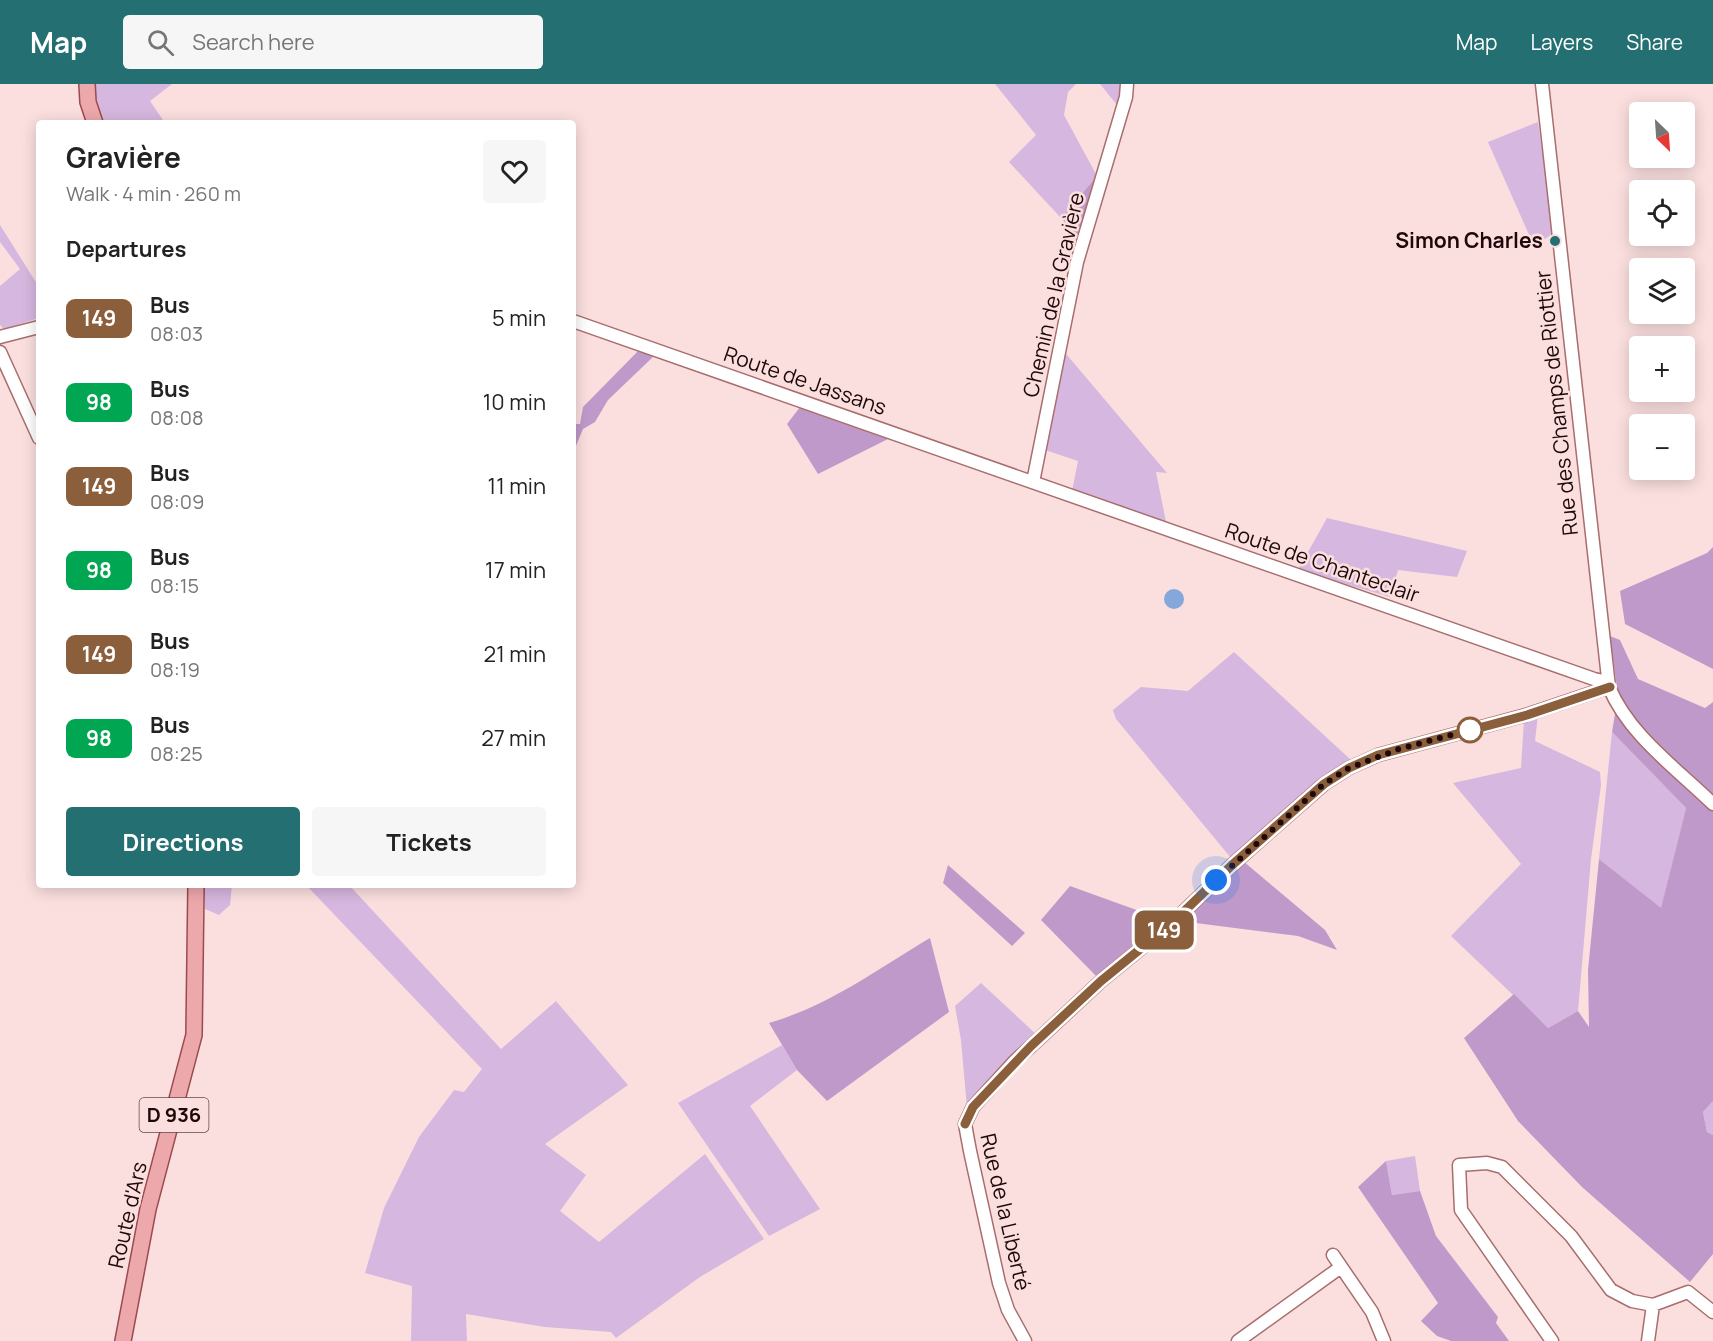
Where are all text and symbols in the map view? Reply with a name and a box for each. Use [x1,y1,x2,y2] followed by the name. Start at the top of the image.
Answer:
[123,15,543,69] search box
[30,23,87,61] text: Map
[144,26,177,59] icon: search
[192,27,315,57] text: Search here
[1456,28,1497,56] text: Map
[1530,28,1593,56] text: Layers
[1626,28,1683,56] text: Share
[1629,102,1695,168] north arrow
[1629,102,1695,480] map controls
[66,138,181,176] text: Gravière
[483,140,546,203] button: heart
[66,180,241,207] text: Walk · 4 min · 260 m
[1629,180,1695,246] button: locate
[1016,190,1090,400] street label: Chemin de la Gravière
[1395,226,1543,254] place label: Simon Charles
[66,234,186,264] text: Departures
[1548,234,1562,248] marker: Simon Charles
[1629,258,1695,324] button: layers
[1528,269,1584,537] street label: Rue des Champs de Riottier
[150,290,190,320] text: Bus
[492,303,546,333] text: 5 min
[82,304,116,332] text: 149
[150,320,203,347] text: 08:03
[1629,336,1695,402] button: +
[720,339,890,421] street label: Route de Jassans
[150,374,190,404] text: Bus
[483,387,546,417] text: 10 min
[86,388,112,416] text: 98
[150,404,204,431] text: 08:08
[1629,414,1695,480] button: −
[150,458,190,488] text: Bus
[488,471,546,501] text: 11 min
[82,472,116,500] text: 149
[150,488,204,515] text: 08:09
[1221,516,1424,609] street label: Route de Chanteclair
[150,542,190,572] text: Bus
[485,555,546,585] text: 17 min
[86,556,112,584] text: 98
[150,572,199,599] text: 08:15
[150,626,190,656] text: Bus
[484,639,546,669] text: 21 min
[82,640,116,668] text: 149
[150,656,200,683] text: 08:19
[150,710,190,740] text: Bus
[1457,717,1483,743] unlabelled marker
[481,723,546,753] text: 27 min
[86,724,112,752] text: 98
[150,740,203,767] text: 08:25
[66,807,300,876] button: Directions
[312,807,546,876] button: Tickets
[1201,865,1231,895] your location
[1130,910,1198,950] line badge: 149
[1147,916,1181,944] text: 149
[140,1098,208,1132] road number: D 936
[974,1130,1038,1293] street label: Rue de la Liberté
[101,1159,153,1271] street label: Route d'Ars

